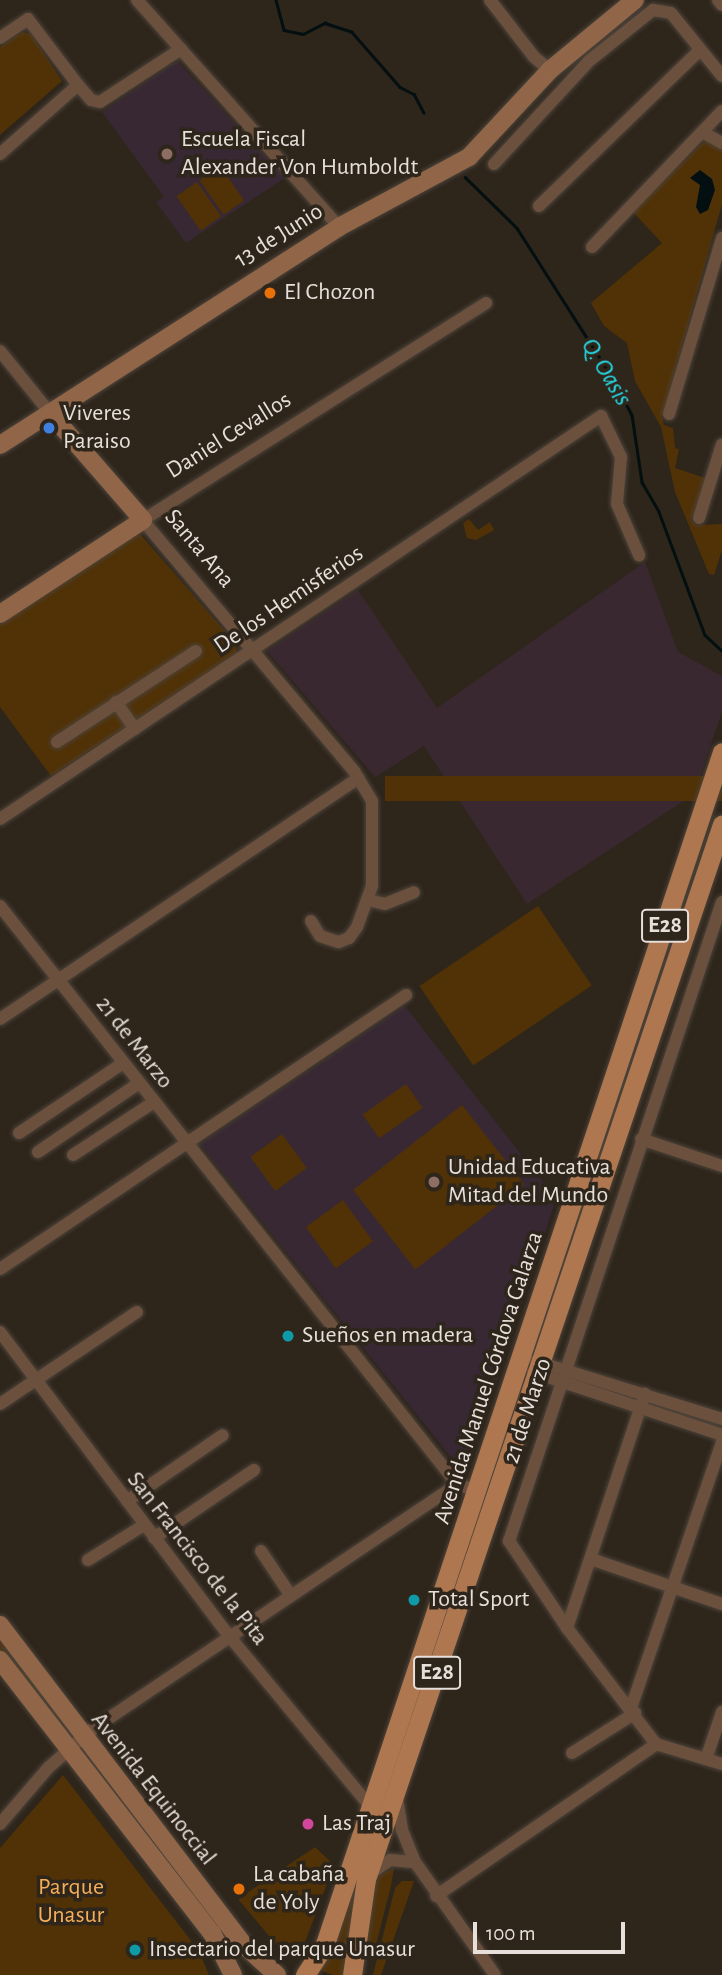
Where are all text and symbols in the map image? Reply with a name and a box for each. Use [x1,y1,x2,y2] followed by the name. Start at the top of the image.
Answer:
[181,126,418,182] place label: Escuela Fiscal Alexander Von Humboldt
[159,146,175,162] marker: Escuela Fiscal Alexander Von Humboldt
[230,198,328,274] street label: 13 de Junio
[284,279,375,307] place label: El Chozon
[262,285,278,301] marker: El Chozon
[574,332,638,412] water label: Q. Oasis
[161,386,297,486] street label: Daniel Cevallos
[63,400,131,456] place label: Viveres Paraiso
[41,420,57,436] marker: Viveres Paraiso
[158,504,240,594] street label: Santa Ana
[209,539,369,661] street label: De los Hemisferios
[640,906,690,945] road number: E28
[89,991,179,1095] street label: 21 de Marzo
[448,1154,611,1210] place label: Unidad Educativa Mitad del Mundo
[426,1174,442,1190] marker: Unidad Educativa Mitad del Mundo
[428,1228,550,1528] street label: Avenida Manuel Córdova Galarza
[302,1322,473,1350] place label: Sueños en madera
[280,1328,296,1344] marker: Sueños en madera
[497,1355,559,1467] street label: 21 de Marzo
[120,1466,274,1652] street label: San Francisco de la Pita
[428,1586,529,1614] place label: Total Sport
[406,1592,422,1608] marker: Total Sport
[412,1654,462,1692] road number: E28
[84,1707,222,1871] street label: Avenida Equinoccial
[322,1810,391,1838] place label: Las Traj
[300,1816,316,1832] marker: Las Traj
[253,1861,345,1917] place label: La cabaña de Yoly
[38,1874,104,1930] park label: Parque Unasur
[231,1881,247,1897] marker: La cabaña de Yoly
[477,1909,629,1953] scale bar
[486,1923,536,1944] text: 100 m
[149,1936,415,1964] place label: Insectario del parque Unasur
[127,1942,143,1958] marker: Insectario del parque Unasur

